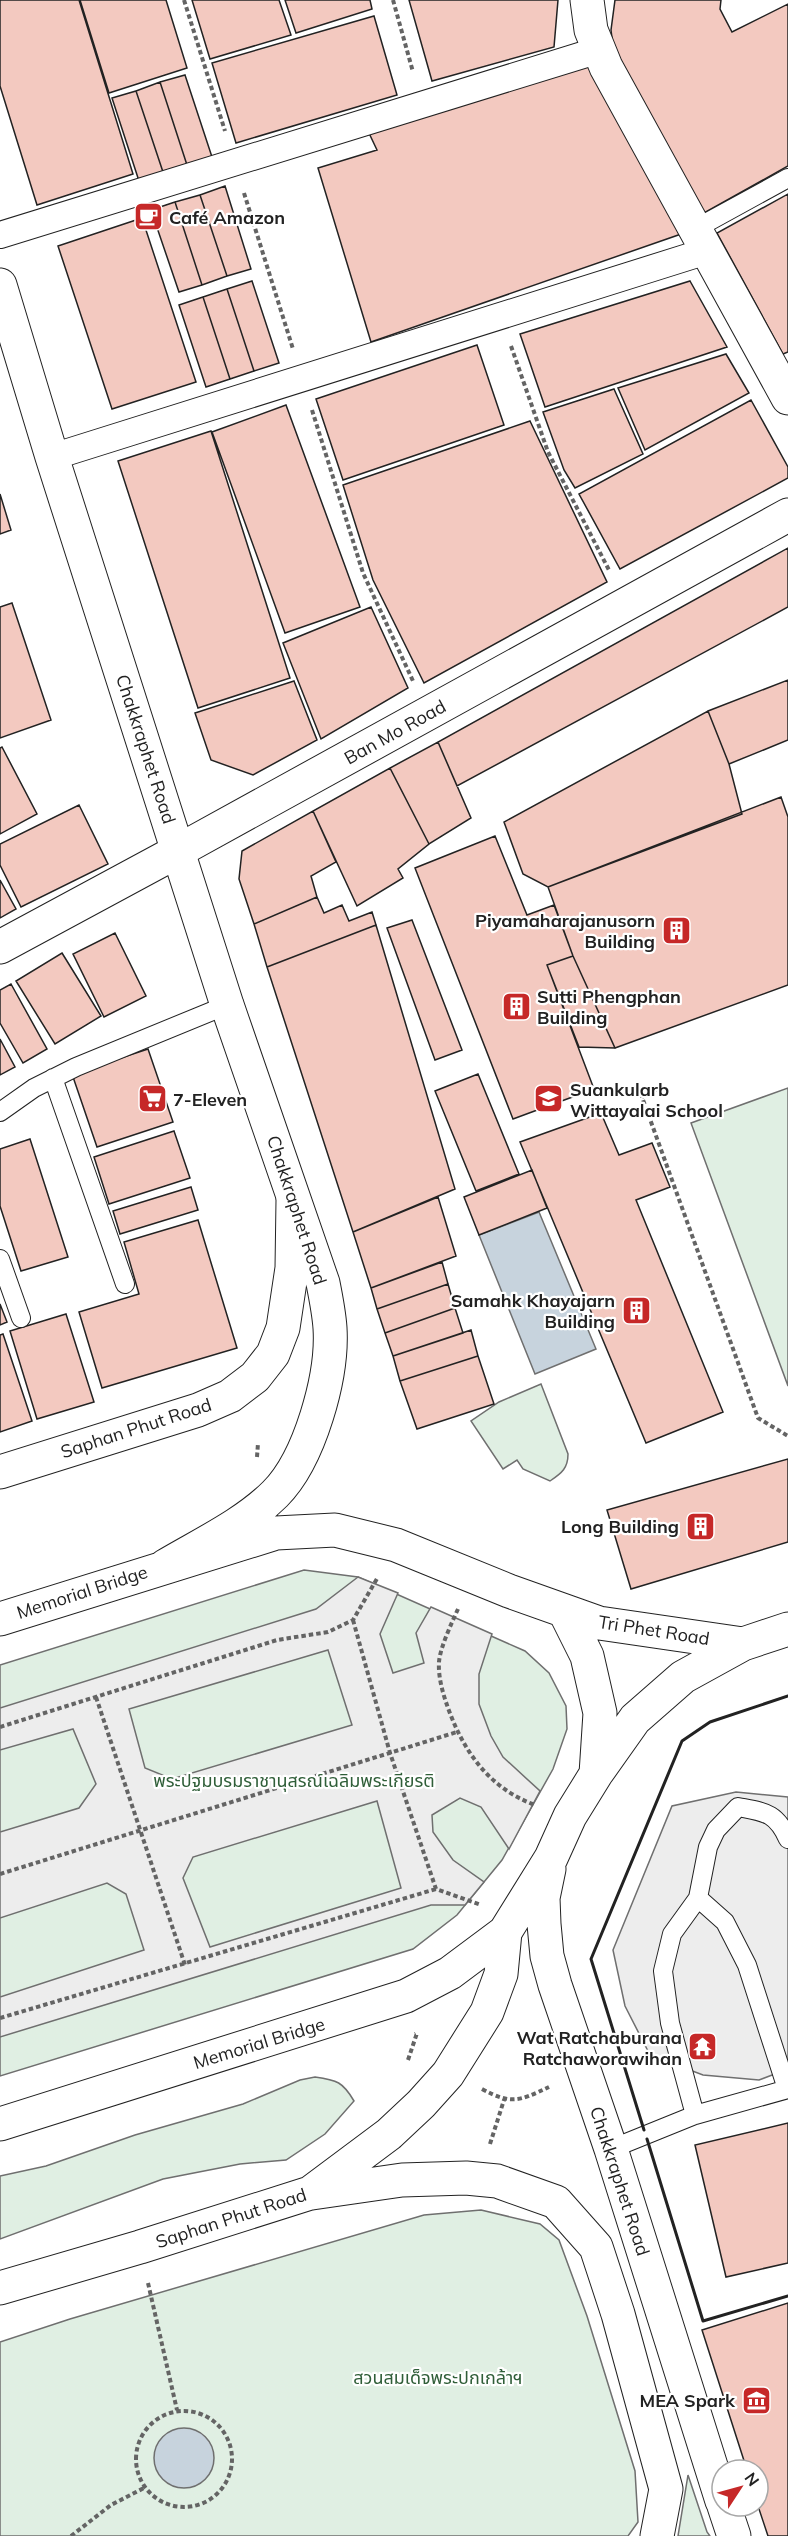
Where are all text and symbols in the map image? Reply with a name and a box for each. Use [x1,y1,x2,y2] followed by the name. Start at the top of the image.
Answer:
[132,201,164,233] cafe icon: Café Amazon
[169,206,285,229] place label: Café Amazon
[111,671,181,827] street label: Chakkraphet Road
[340,695,450,769] street label: Ban Mo Road
[475,909,655,953] place label: Piyamaharajanusorn Building
[660,914,692,946] building icon: Piyamaharajanusorn Building
[537,985,681,1029] place label: Sutti Phengphan Building
[500,990,532,1022] building icon: Sutti Phengphan Building
[570,1078,723,1122] place label: Suankularb Wittayalai School
[136,1083,168,1115] supermarket icon: 7-Eleven
[533,1083,565,1115] school or university icon: Suankularb Wittayalai School
[173,1088,247,1111] place label: 7-Eleven
[262,1132,332,1288] street label: Chakkraphet Road
[451,1289,615,1333] place label: Samahk Khayajarn Building
[620,1294,652,1326] building icon: Samahk Khayajarn Building
[58,1393,214,1463] street label: Saphan Phut Road
[684,1510,716,1542] building icon: Long Building
[561,1515,679,1538] place label: Long Building
[14,1560,150,1624] street label: Memorial Bridge
[597,1610,711,1650] street label: Tri Phet Road
[153,1769,435,1792] park label: พระปฐมบรมราชานุสรณ์เฉลิมพระเกียรติ
[190,2012,328,2074] street label: Memorial Bridge
[516,2026,682,2070] place label: Wat Ratchaburana Ratchaworawihan
[687,2031,719,2063] temple icon: Wat Ratchaburana Ratchaworawihan
[585,2103,655,2259] street label: Chakkraphet Road
[153,2183,309,2253] street label: Saphan Phut Road
[353,2366,523,2389] park label: สวนสมเด็จพระปกเกล้าฯ
[740,2384,772,2416] museum icon: MEA Spark
[639,2389,736,2412] place label: MEA Spark
[710,2458,770,2518] north arrow
[740,2468,764,2490] text: N

